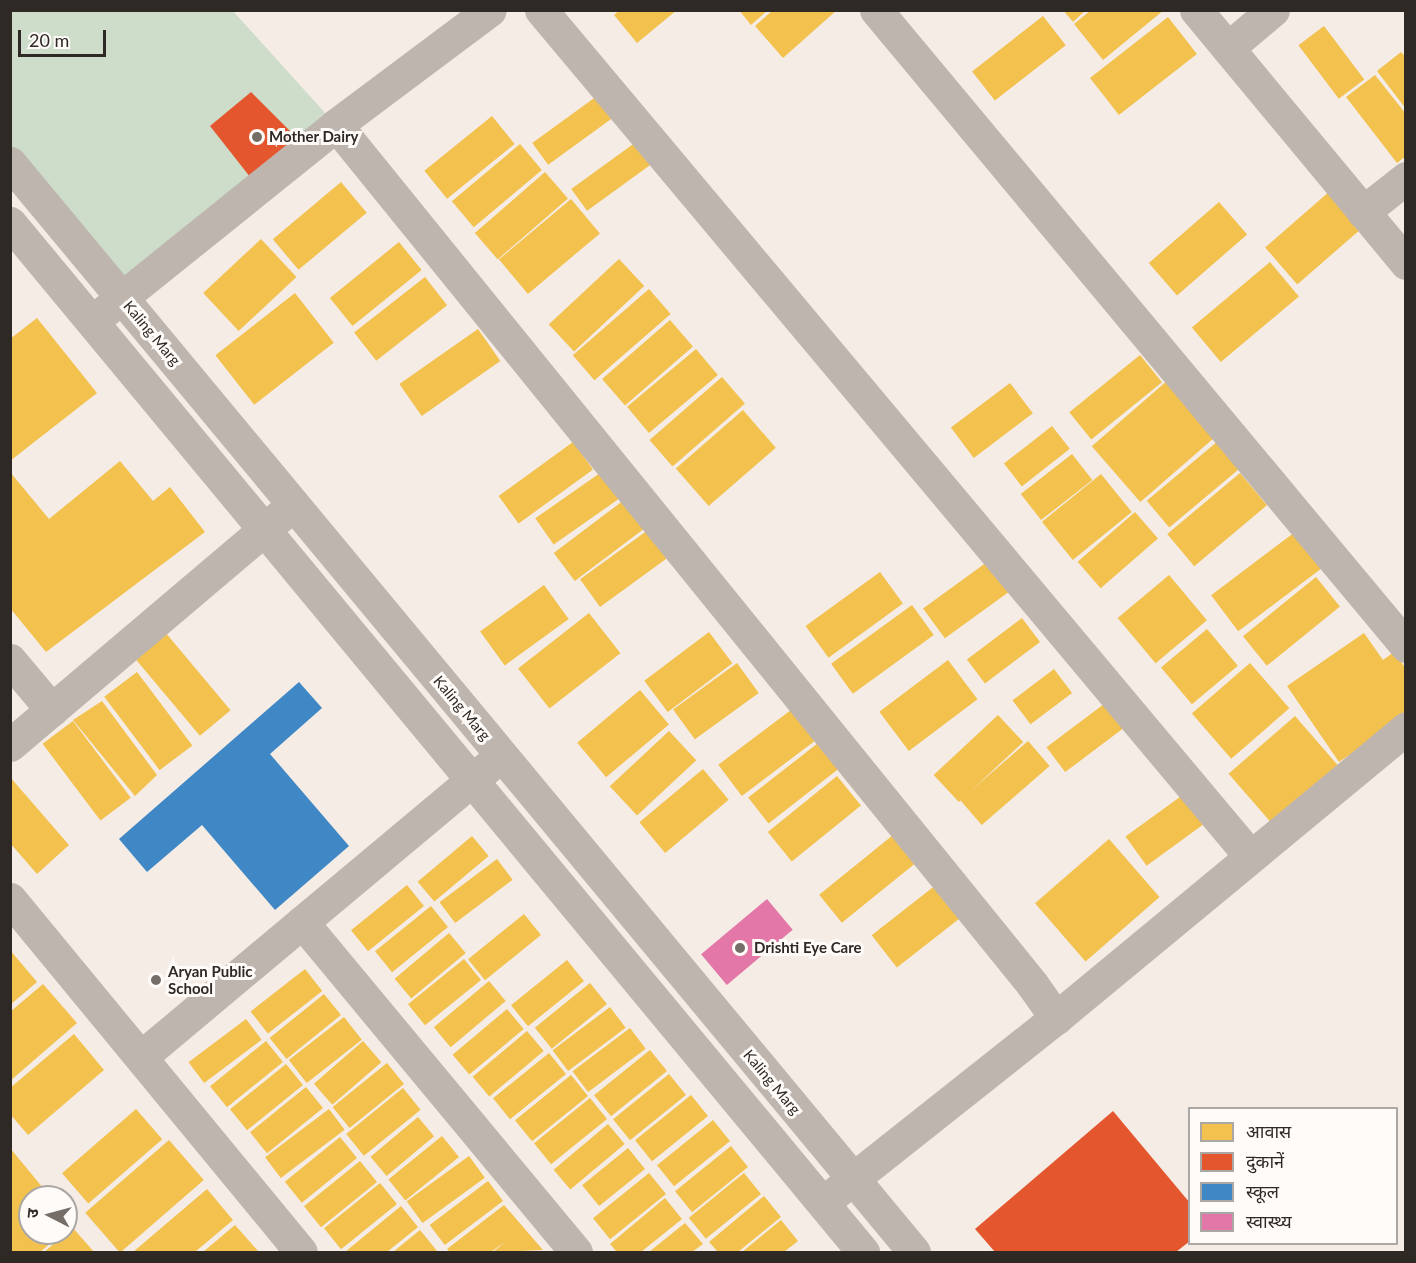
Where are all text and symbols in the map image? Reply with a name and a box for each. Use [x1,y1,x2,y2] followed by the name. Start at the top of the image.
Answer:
[21,18,110,56] scale bar
[29,29,69,51] text: 20 m
[269,128,359,146] place label: Mother Dairy
[250,130,264,144] marker: Mother Dairy
[120,297,184,369] street label: Kaling Marg
[430,672,494,744] street label: Kaling Marg
[731,939,749,957] marker: Drishti Eye Care
[754,939,862,957] place label: Drishti Eye Care
[168,962,252,997] place label: Aryan Public School
[149,973,163,987] marker: Aryan Public School
[740,1046,804,1118] street label: Kaling Marg
[1188,1107,1398,1245] legend
[1246,1120,1291,1142] text: आवास
[1246,1150,1284,1172] text: दुकानें
[1246,1180,1279,1202] text: स्कूल
[18,1185,78,1245] north arrow
[22,1208,42,1219] text: उ
[1246,1210,1292,1232] text: स्वास्थ्य

